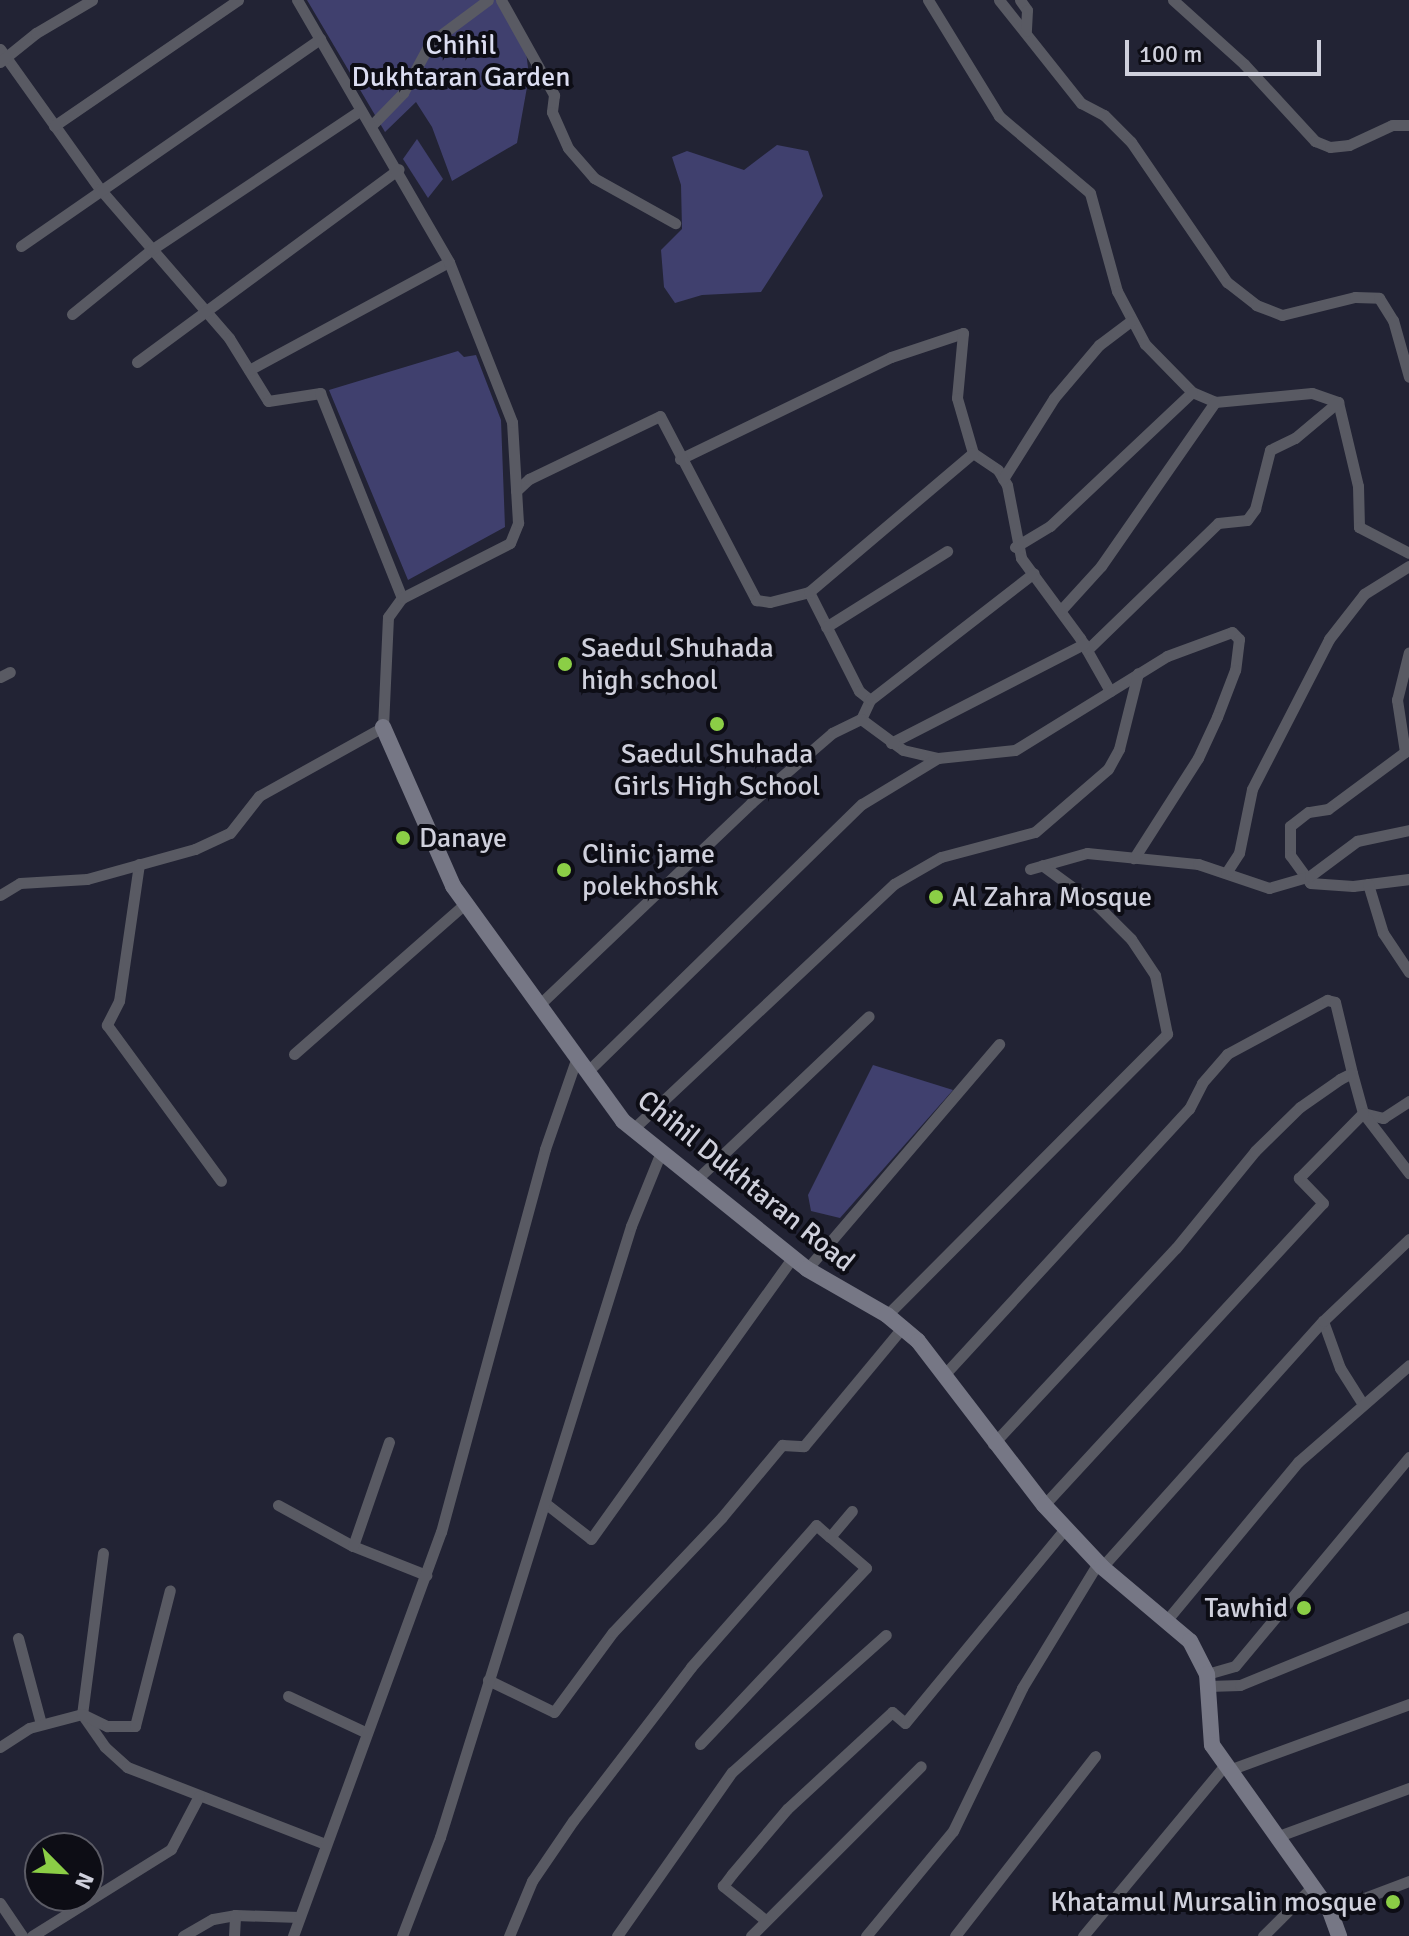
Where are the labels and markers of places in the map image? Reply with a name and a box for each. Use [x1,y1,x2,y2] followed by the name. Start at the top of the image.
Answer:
[581,631,774,697] place label: Saedul Shuhada high school
[556,655,574,673] marker: Saedul Shuhada high school
[708,715,726,733] marker: Saedul Shuhada Girls High School
[614,737,820,803] place label: Saedul Shuhada Girls High School
[419,821,507,855] place label: Danaye
[394,829,412,847] marker: Danaye
[582,837,719,903] place label: Clinic jame polekhoshk
[553,859,575,881] marker: Clinic jame polekhoshk
[952,880,1152,914] place label: Al Zahra Mosque
[927,888,945,906] marker: Al Zahra Mosque
[1204,1591,1288,1625] place label: Tawhid
[1295,1599,1313,1617] marker: Tawhid
[1050,1885,1377,1919] place label: Khatamul Mursalin mosque
[1384,1893,1402,1911] marker: Khatamul Mursalin mosque

